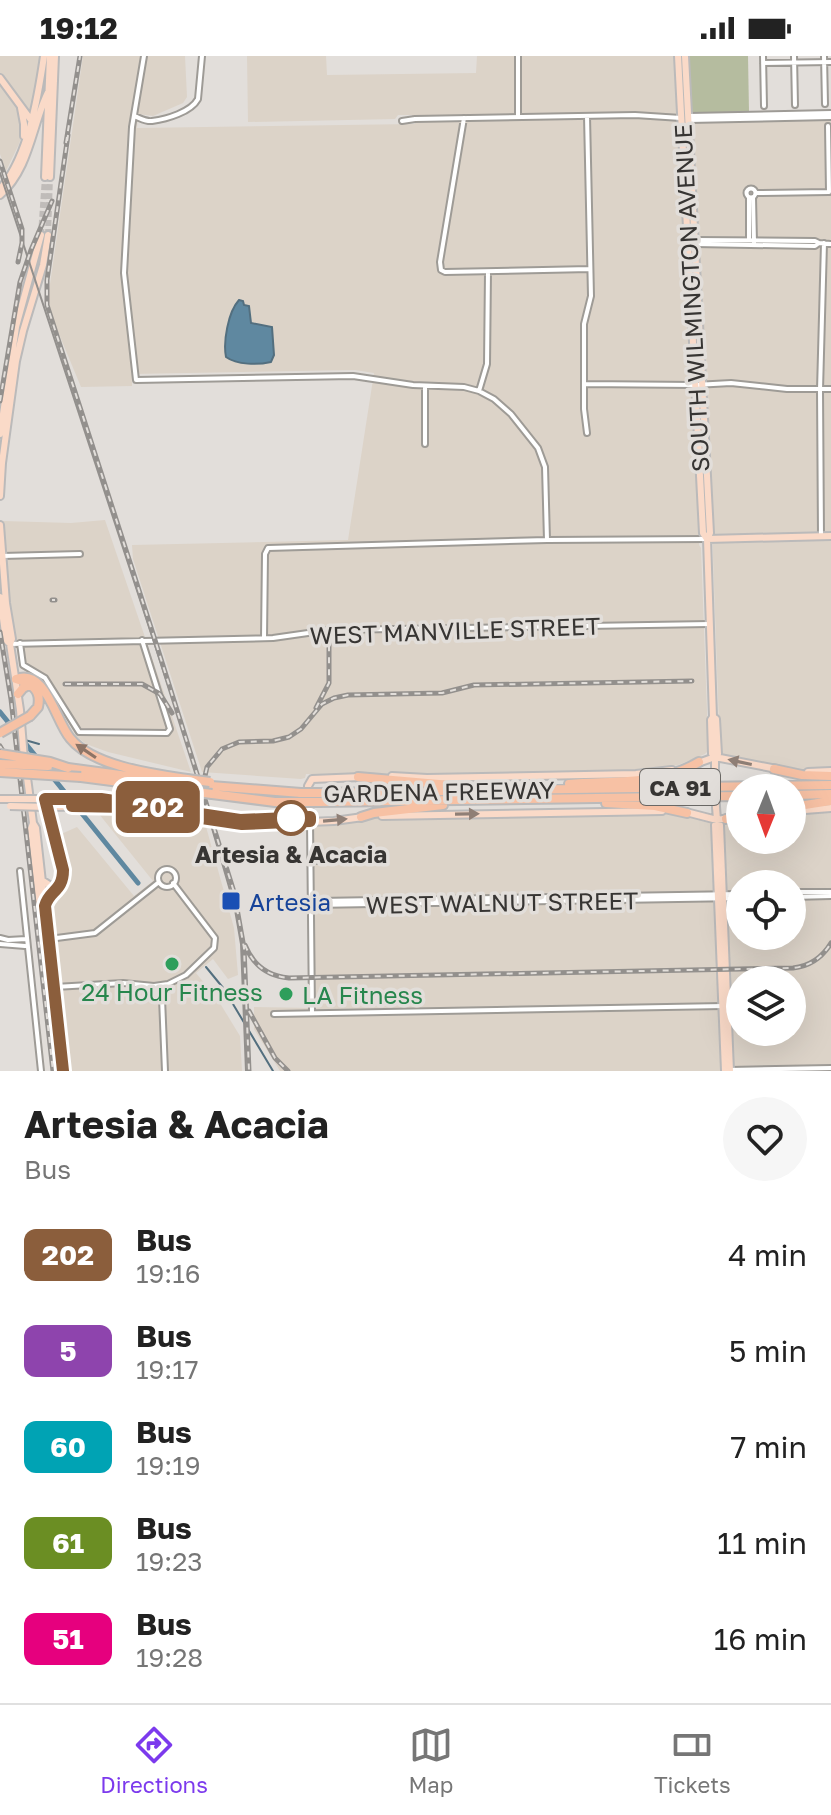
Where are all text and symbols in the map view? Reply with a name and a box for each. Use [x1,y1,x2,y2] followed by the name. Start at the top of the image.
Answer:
[40,10,118,46] text: 19:12
[667,123,715,473] street label: SOUTH WILMINGTON AVENUE
[309,610,601,650] street label: WEST MANVILLE STREET
[76,744,97,759] one-way arrow
[727,755,752,768] one-way arrow
[640,769,720,805] road number: CA 91
[323,774,555,808] street label: GARDENA FREEWAY
[726,774,806,854] north arrow
[726,774,806,1046] map controls
[112,781,204,833] line badge: 202
[132,790,184,823] text: 202
[274,801,308,835] marker: Artesia & Acacia
[455,808,480,820] one-way arrow
[323,813,348,826] one-way arrow
[195,839,387,868] place label: Artesia & Acacia
[726,870,806,950] button: locate
[366,885,639,919] street label: WEST WALNUT STREET
[249,887,331,916] place label: Artesia
[220,890,242,912] marker: Artesia
[163,955,181,973] marker: 24 Hour Fitness
[726,966,806,1046] button: layers
[81,977,263,1006] place label: 24 Hour Fitness
[302,980,423,1009] place label: LA Fitness
[277,985,295,1003] marker: LA Fitness
[723,1097,807,1181] button: heart
[24,1101,329,1146] text: Artesia & Acacia
[24,1154,71,1185] text: Bus
[136,1222,192,1258] text: Bus
[728,1237,807,1273] text: 4 min
[42,1238,94,1271] text: 202
[136,1258,200,1289] text: 19:16
[136,1318,192,1354] text: Bus
[729,1333,807,1369] text: 5 min
[59,1334,77,1367] text: 5
[136,1354,199,1385] text: 19:17
[136,1414,192,1450] text: Bus
[731,1429,807,1465] text: 7 min
[50,1430,86,1463] text: 60
[136,1450,200,1481] text: 19:19
[136,1510,192,1546] text: Bus
[717,1525,807,1561] text: 11 min
[52,1526,84,1559] text: 61
[136,1546,202,1577] text: 19:23
[136,1606,192,1642] text: Bus
[714,1621,807,1657] text: 16 min
[52,1622,84,1655] text: 51
[136,1642,203,1673] text: 19:28
[100,1723,208,1798] tab: Directions
[408,1723,453,1798] tab: Map
[654,1723,731,1798] tab: Tickets

